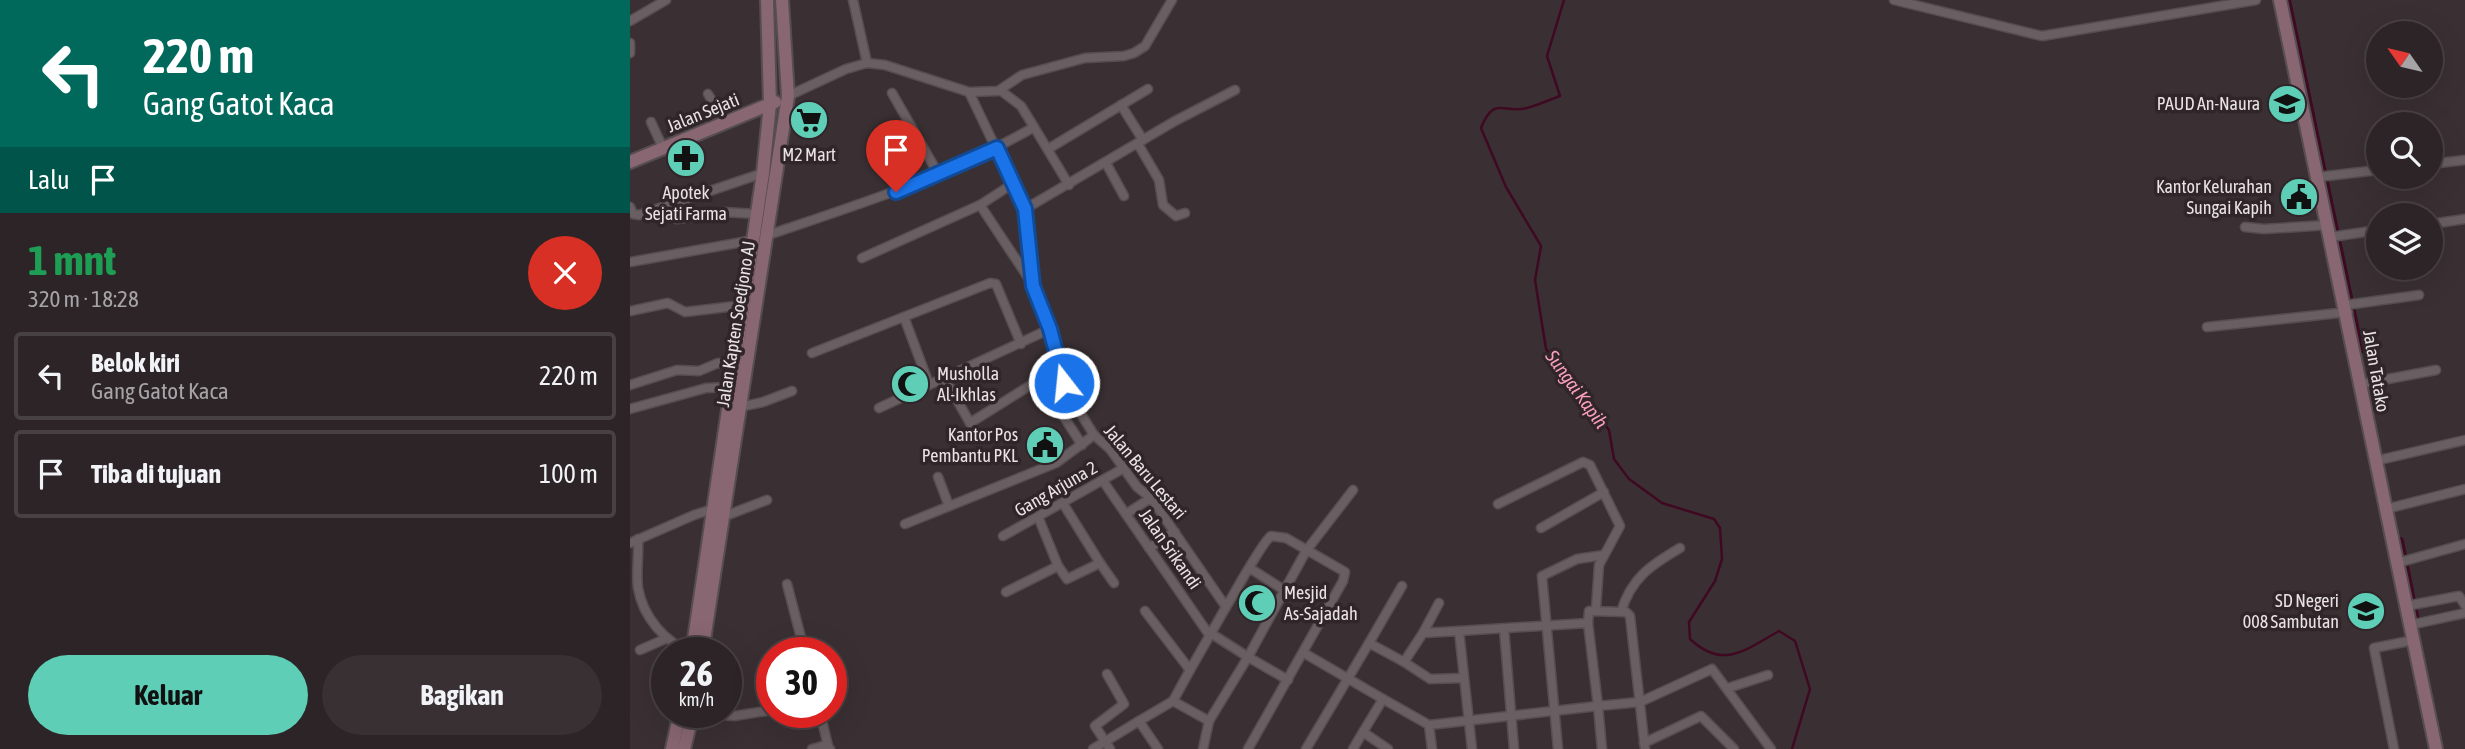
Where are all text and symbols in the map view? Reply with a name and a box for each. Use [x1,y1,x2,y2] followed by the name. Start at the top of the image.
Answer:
[2366,21,2443,98] north arrow
[2366,21,2443,280] map controls
[143,27,254,83] text: 220 m
[28,28,119,119] icon: left
[2266,83,2308,125] school or university icon: PAUD An-Naura
[143,85,335,122] text: Gang Gatot Kaca
[664,89,742,137] street label: Jalan Sejati
[2157,93,2260,114] place label: PAUD An-Naura
[788,99,830,141] supermarket icon: M2 Mart
[2366,112,2443,189] button: search
[866,120,926,192] pin
[877,131,915,169] icon: arrive
[665,137,707,179] pharmacy icon: Apotek Sejati Farma
[782,144,836,165] place label: M2 Mart
[84,161,122,199] icon: arrive
[28,165,70,195] text: Lalu
[2156,176,2272,218] place label: Kantor Kelurahan Sungai Kapih
[2278,176,2320,218] public building icon: Kantor Kelurahan Sungai Kapih
[645,182,727,224] place label: Apotek Sejati Farma
[2366,203,2443,280] button: layers
[28,236,116,284] text: 1 mnt
[528,236,602,310] button: close
[712,239,759,408] street label: Jalan Kapten Soedjono AJ
[28,286,139,312] text: 320 m · 18:28
[2359,328,2394,414] street label: Jalan Tatako
[1541,345,1613,432] water label: Sungai Kapih
[1027,346,1101,420] position arrow
[91,348,180,378] text: Belok kiri
[32,357,70,395] icon: left
[539,361,598,391] text: 220 m
[889,363,931,405] mosque icon: Musholla Al-Ikhlas
[937,363,999,405] place label: Musholla Al-Ikhlas
[91,378,229,404] text: Gang Gatot Kaca
[1100,420,1191,523] street label: Jalan Baru Lestari
[922,424,1018,466] place label: Kantor Pos Pembantu PKL
[1024,424,1066,466] public building icon: Kantor Pos Pembantu PKL
[32,455,70,493] icon: arrive
[1011,457,1101,521] street label: Gang Arjuna 2
[91,459,221,489] text: Tiba di tujuan
[539,459,598,489] text: 100 m
[1135,505,1206,593] street label: Jalan Srikandi
[1236,582,1278,624] mosque icon: Mesjid As-Sajadah
[1284,582,1358,624] place label: Mesjid As-Sajadah
[2243,590,2339,632] place label: SD Negeri 008 Sambutan
[2345,590,2387,632] school or university icon: SD Negeri 008 Sambutan
[756,637,847,728] speed limit sign: 30
[680,653,713,693] text: 26
[28,655,308,735] button: Keluar
[322,655,602,735] button: Bagikan
[679,689,714,710] text: km/h

